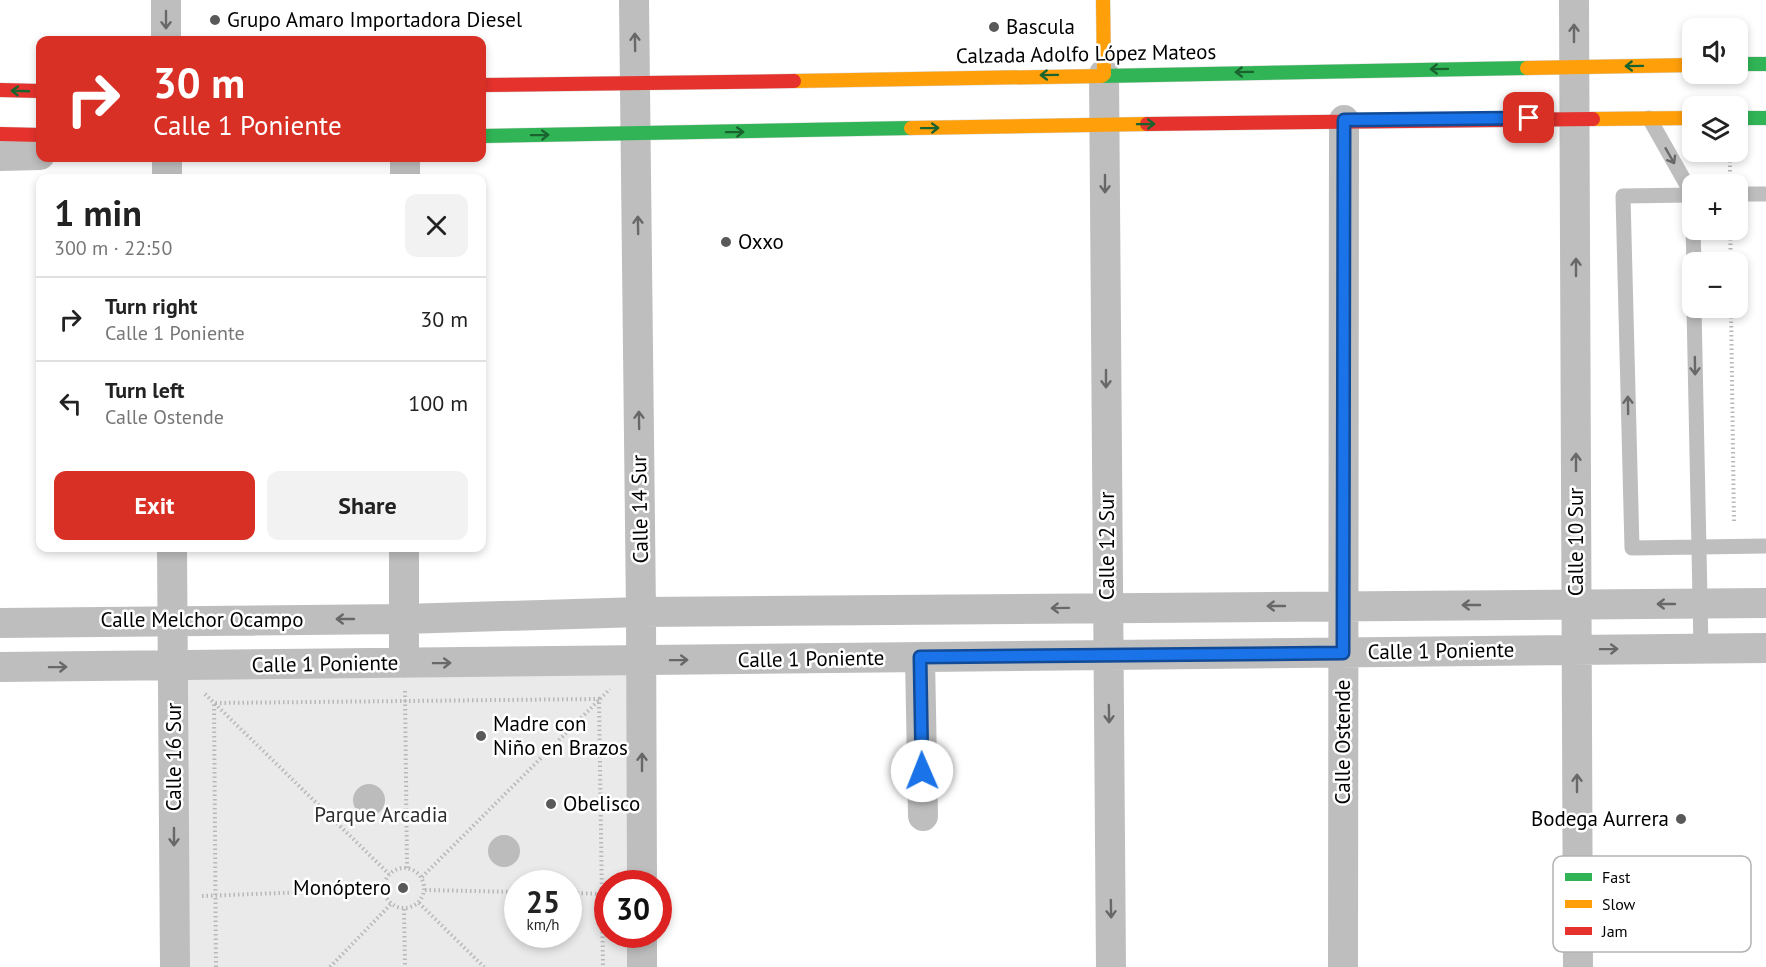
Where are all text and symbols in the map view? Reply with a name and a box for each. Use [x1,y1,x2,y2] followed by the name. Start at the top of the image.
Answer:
[227,6,522,33] place label: Grupo Amaro Importadora Diesel
[160,10,172,30] one-way arrow
[208,13,222,27] marker: Grupo Amaro Importadora Diesel
[1006,13,1075,40] place label: Bascula
[1682,18,1748,318] map controls
[1682,18,1748,84] button: sound
[987,20,1001,34] marker: Bascula
[1568,24,1580,44] one-way arrow
[629,33,641,53] one-way arrow
[956,38,1216,69] street label: Calzada Adolfo López Mateos
[153,55,245,110] text: 30 m
[54,60,132,138] icon: right
[1624,60,1644,72] one-way arrow
[1429,63,1449,75] one-way arrow
[1234,66,1254,78] one-way arrow
[1039,70,1059,81] one-way arrow
[11,85,31,96] one-way arrow
[1503,92,1554,143] pin
[1682,96,1748,162] button: layers
[1512,101,1545,134] icon: arrive
[153,108,342,142] text: Calle 1 Poniente
[1135,118,1155,130] one-way arrow
[919,123,939,134] one-way arrow
[724,126,744,138] one-way arrow
[529,129,549,141] one-way arrow
[1665,147,1677,164] one-way arrow
[1099,173,1111,193] one-way arrow
[1682,174,1748,240] button: +
[54,189,142,236] text: 1 min
[405,194,468,257] button: close
[632,216,643,236] one-way arrow
[738,228,784,255] place label: Oxxo
[54,235,172,261] text: 300 m · 22:50
[719,235,733,249] marker: Oxxo
[1682,252,1748,318] button: −
[1570,257,1582,277] one-way arrow
[105,292,197,320] text: Turn right
[54,303,87,336] icon: right
[420,305,468,333] text: 30 m
[105,320,245,346] text: Calle 1 Poniente
[1690,355,1701,375] one-way arrow
[1100,368,1112,388] one-way arrow
[105,376,185,404] text: Turn left
[54,387,87,420] icon: left
[408,389,468,417] text: 100 m
[1623,396,1634,416] one-way arrow
[105,404,224,430] text: Calle Ostende
[634,411,645,431] one-way arrow
[1570,452,1582,472] one-way arrow
[625,454,654,564] street label: Calle 14 Sur
[54,471,255,540] button: Exit
[267,471,468,540] button: Share
[1562,488,1589,596] street label: Calle 10 Sur
[1093,492,1120,600] street label: Calle 12 Sur
[1656,598,1676,610] one-way arrow
[1461,599,1481,611] one-way arrow
[1266,600,1286,612] one-way arrow
[1050,602,1070,613] one-way arrow
[101,606,303,633] street label: Calle Melchor Ocampo
[336,613,356,625] one-way arrow
[1367,636,1515,665] street label: Calle 1 Poniente
[1599,643,1619,655] one-way arrow
[737,644,885,673] street label: Calle 1 Poniente
[251,649,399,678] street label: Calle 1 Poniente
[669,654,689,666] one-way arrow
[432,657,452,669] one-way arrow
[48,661,68,673] one-way arrow
[1329,680,1356,804] street label: Calle Ostende
[160,703,187,811] street label: Calle 16 Sur
[1103,703,1114,723] one-way arrow
[493,710,628,761] place label: Madre con Niño en Brazos
[474,729,488,743] marker: Madre con Niño en Brazos
[890,739,954,803] position arrow
[636,753,648,773] one-way arrow
[1571,773,1583,793] one-way arrow
[563,790,640,817] place label: Obelisco
[544,797,558,811] marker: Obelisco
[314,801,448,828] park label: Parque Arcadia
[1531,805,1669,832] place label: Bodega Aurrera
[1674,812,1688,826] marker: Bodega Aurrera
[168,826,180,846] one-way arrow
[1553,856,1751,952] legend
[1602,867,1631,887] text: Fast
[594,870,672,948] speed limit sign: 30
[293,874,391,901] place label: Monóptero
[396,881,410,895] marker: Monóptero
[526,882,560,921] text: 25
[1602,894,1636,914] text: Slow
[1105,898,1117,918] one-way arrow
[527,915,559,934] text: km/h
[1601,921,1628,941] text: Jam

